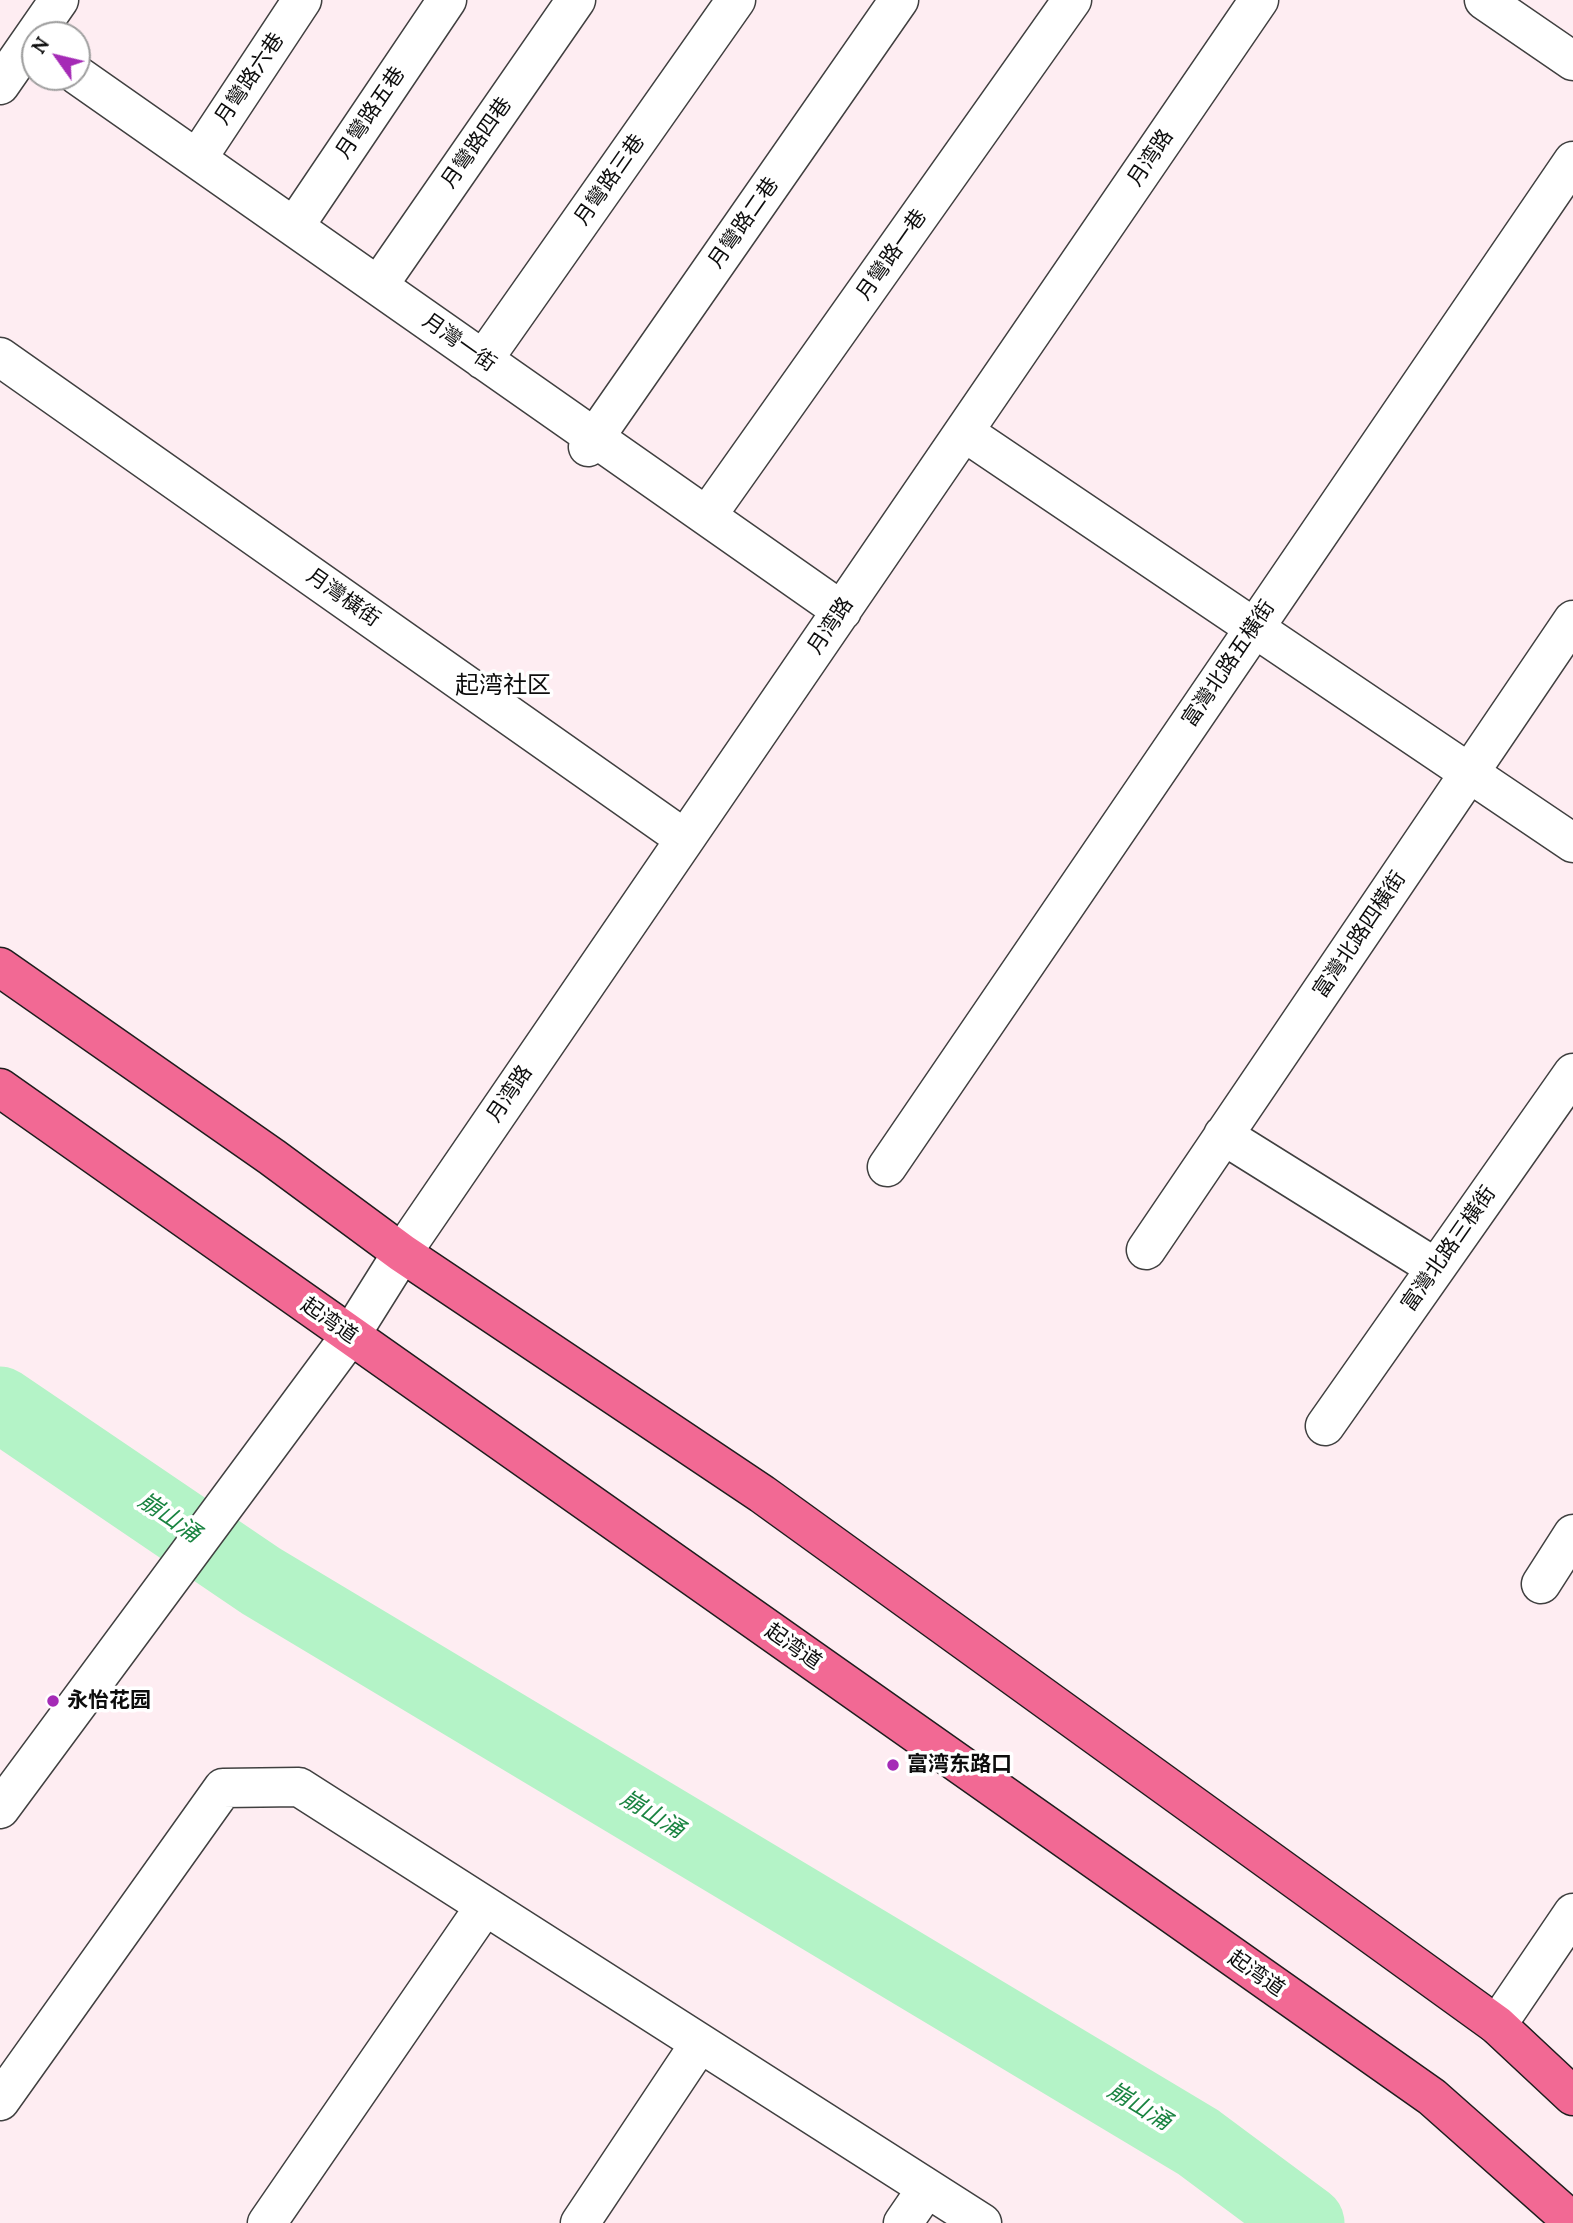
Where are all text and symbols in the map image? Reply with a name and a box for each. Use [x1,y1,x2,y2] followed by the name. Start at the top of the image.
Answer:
[21,21,91,91] north arrow
[210,28,290,130] street label: 月彎路六巷
[26,33,54,58] text: N
[331,62,411,164] street label: 月彎路五巷
[437,93,517,193] street label: 月彎路四巷
[1123,125,1179,191] street label: 月湾路
[570,130,650,230] street label: 月彎路三巷
[704,173,784,273] street label: 月彎路二巷
[852,205,932,305] street label: 月彎路一巷
[417,309,501,377] street label: 月灣一街
[301,564,385,632] street label: 月灣橫街
[803,593,859,659] street label: 月湾路
[1177,596,1281,732] street label: 富灣北路五橫街
[455,672,551,700] district label: 起湾社区
[1308,867,1412,1003] street label: 富灣北路四橫街
[482,1061,538,1127] street label: 月湾路
[1397,1182,1501,1316] street label: 富灣北路三橫街
[296,1293,362,1349] street label: 起湾道
[133,1487,205,1549] water label: 崩山涌
[760,1619,826,1675] street label: 起湾道
[67,1688,151,1714] place label: 永怡花园
[45,1693,61,1709] marker: 永怡花园
[907,1752,1012,1778] place label: 富湾东路口
[885,1757,901,1773] marker: 富湾东路口
[615,1785,689,1845] water label: 崩山涌
[1223,1946,1289,2002] street label: 起湾道
[1102,2077,1176,2137] water label: 崩山涌

